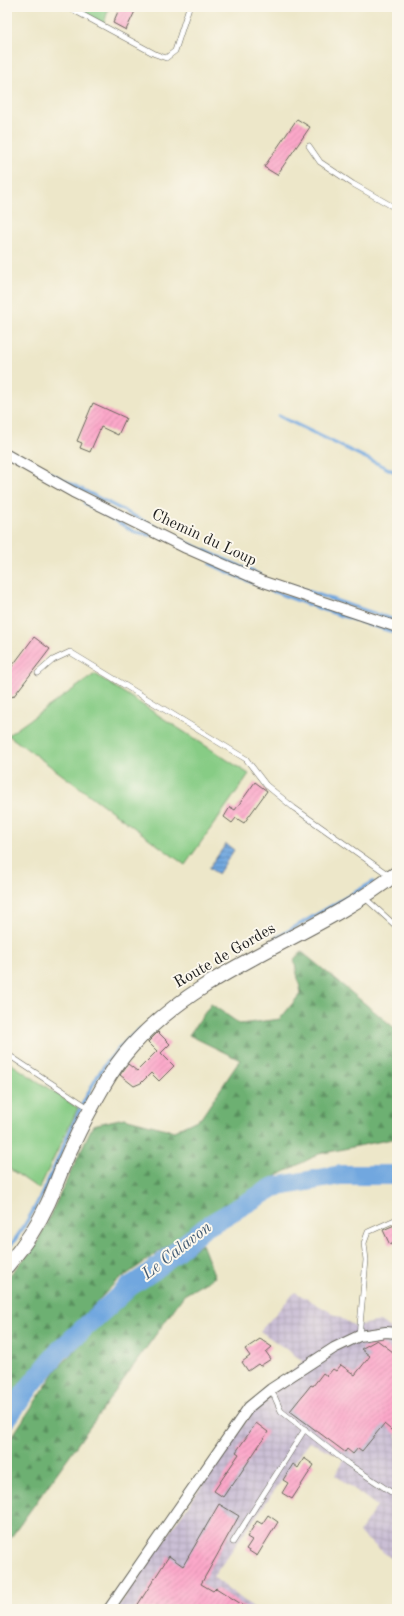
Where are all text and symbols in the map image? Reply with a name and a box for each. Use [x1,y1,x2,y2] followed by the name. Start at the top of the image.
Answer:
[149,507,259,569] street label: Chemin du Loup
[172,920,279,991] street label: Route de Gordes
[138,1219,215,1284] water label: Le Calavon

